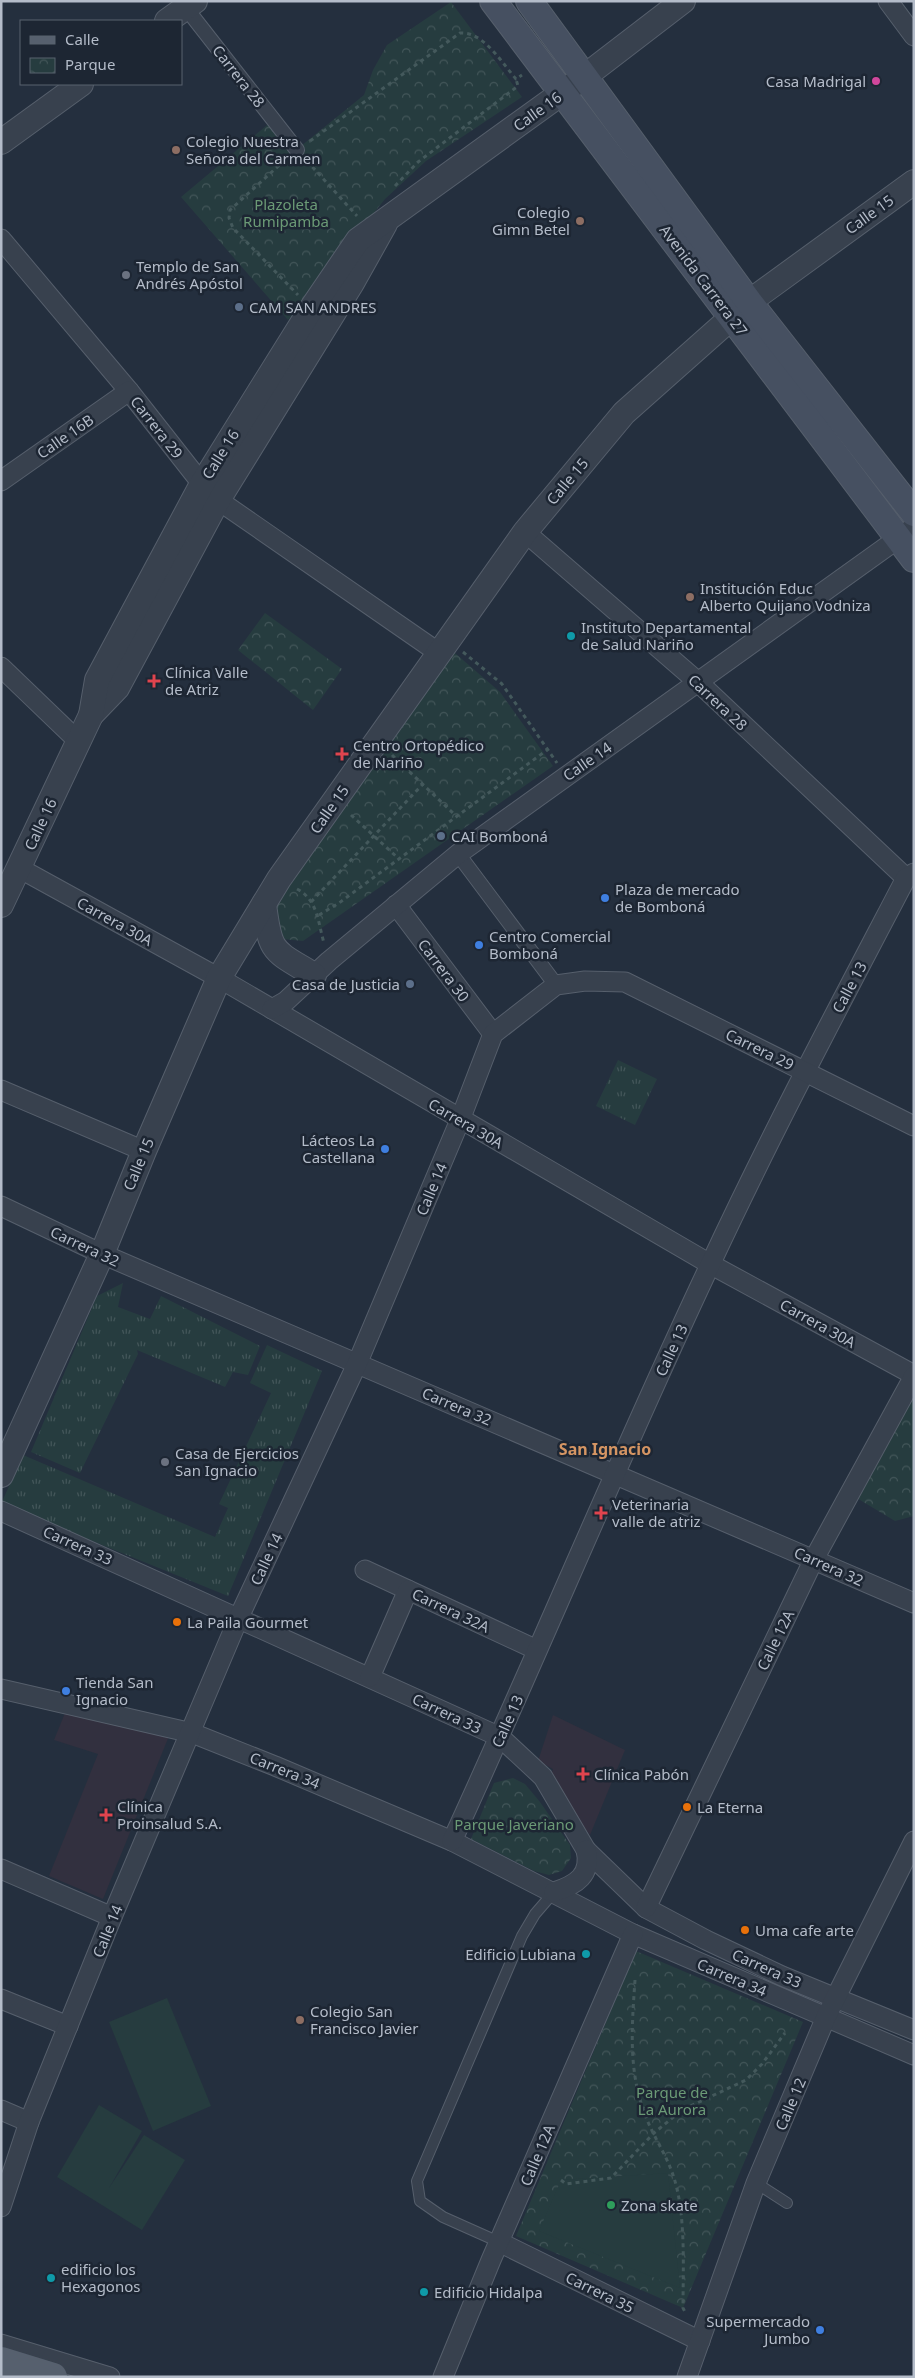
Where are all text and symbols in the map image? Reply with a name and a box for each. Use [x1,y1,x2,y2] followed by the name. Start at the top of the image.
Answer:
[20,20,182,85] legend
[65,29,99,49] text: Calle
[208,41,270,111] street label: Carrera 28
[65,54,115,74] text: Parque
[766,71,866,91] place label: Casa Madrigal
[870,75,882,87] marker: Casa Madrigal
[509,87,565,135] street label: Calle 16
[186,131,321,168] place label: Colegio Nuestra Señora del Carmen
[170,144,182,156] marker: Colegio Nuestra Señora del Carmen
[841,190,897,238] street label: Calle 15
[243,194,329,231] park label: Plazoleta Rumipamba
[492,202,570,239] place label: Colegio Gimn Betel
[574,215,586,227] marker: Colegio Gimn Betel
[656,220,752,340] street label: Avenida Carrera 27
[136,256,243,293] place label: Templo de San Andrés Apóstol
[120,269,132,281] marker: Templo de San Andrés Apóstol
[249,297,377,317] place label: CAM SAN ANDRES
[233,301,245,313] marker: CAM SAN ANDRES
[126,392,188,462] street label: Carrera 29
[33,409,97,463] street label: Calle 16B
[197,425,243,483] street label: Calle 16
[542,453,592,509] street label: Calle 15
[700,578,871,615] place label: Institución Educ Alberto Quijano Vodniza
[684,591,696,603] marker: Institución Educ Alberto Quijano Vodniza
[581,617,751,654] place label: Instituto Departamental de Salud Nariño
[565,630,577,642] marker: Instituto Departamental de Salud Nariño
[165,662,248,699] place label: Clínica Valle de Atriz
[684,670,752,734] street label: Carrera 28
[147,674,161,688] marker: Clínica Valle de Atriz
[353,735,484,772] place label: Centro Ortopédico de Nariño
[559,737,616,785] street label: Calle 14
[335,747,349,761] marker: Centro Ortopédico de Nariño
[305,781,353,837] street label: Calle 15
[19,795,61,853] street label: Calle 16
[451,826,548,846] place label: CAI Bomboná
[435,830,447,842] marker: CAI Bomboná
[615,879,740,916] place label: Plaza de mercado de Bomboná
[74,892,157,950] street label: Carrera 30A
[599,892,611,904] marker: Plaza de mercado de Bomboná
[489,926,611,963] place label: Centro Comercial Bomboná
[414,935,474,1005] street label: Carrera 30
[473,939,485,951] marker: Centro Comercial Bomboná
[827,958,871,1016] street label: Calle 13
[292,974,400,994] place label: Casa de Justicia
[404,978,416,990] marker: Casa de Justicia
[722,1024,798,1074] street label: Carrera 29
[425,1093,507,1153] street label: Carrera 30A
[301,1130,375,1167] place label: Lácteos La Castellana
[118,1135,158,1193] street label: Calle 15
[379,1143,391,1155] marker: Lácteos La Castellana
[411,1159,451,1218] street label: Calle 14
[47,1221,123,1271] street label: Carrera 32
[777,1294,860,1352] street label: Carrera 30A
[650,1321,692,1379] street label: Calle 13
[419,1382,495,1430] street label: Carrera 32
[559,1438,651,1460] district label: San Ignacio
[175,1443,299,1480] place label: Casa de Ejercicios San Ignacio
[159,1456,171,1468] marker: Casa de Ejercicios San Ignacio
[612,1494,701,1531] place label: Veterinaria valle de atriz
[594,1506,608,1520] marker: Veterinaria valle de atriz
[40,1521,116,1569] street label: Carrera 33
[245,1529,287,1588] street label: Calle 14
[791,1542,867,1590] street label: Carrera 32
[409,1583,493,1637] street label: Carrera 32A
[752,1606,798,1673] street label: Calle 12A
[187,1612,309,1632] place label: La Paila Gourmet
[171,1616,183,1628] marker: La Paila Gourmet
[76,1672,153,1709] place label: Tienda San Ignacio
[60,1685,72,1697] marker: Tienda San Ignacio
[409,1688,485,1738] street label: Carrera 33
[487,1692,527,1750] street label: Calle 13
[247,1747,323,1793] street label: Carrera 34
[594,1764,689,1784] place label: Clínica Pabón
[576,1767,590,1781] marker: Clínica Pabón
[117,1796,222,1833] place label: Clínica Proinsalud S.A.
[697,1797,763,1817] place label: La Eterna
[681,1801,693,1813] marker: La Eterna
[99,1808,113,1822] marker: Clínica Proinsalud S.A.
[454,1814,574,1834] park label: Parque Javeriano
[87,1901,127,1960] street label: Calle 14
[755,1920,854,1940] place label: Uma cafe arte
[739,1924,751,1936] marker: Uma cafe arte
[465,1944,576,1964] place label: Edificio Lubiana
[729,1944,805,1992] street label: Carrera 33
[580,1948,592,1960] marker: Edificio Lubiana
[694,1953,770,2001] street label: Carrera 34
[310,2001,418,2038] place label: Colegio San Francisco Javier
[294,2014,306,2026] marker: Colegio San Francisco Javier
[770,2075,810,2133] street label: Calle 12
[636,2082,708,2119] park label: Parque de La Aurora
[515,2121,559,2189] street label: Calle 12A
[621,2195,698,2215] place label: Zona skate
[605,2199,617,2211] marker: Zona skate
[61,2259,140,2296] place label: edificio los Hexagonos
[562,2267,638,2317] street label: Carrera 35
[45,2272,57,2284] marker: edificio los Hexagonos
[434,2282,543,2302] place label: Edificio Hidalpa
[418,2286,430,2298] marker: Edificio Hidalpa
[706,2311,810,2348] place label: Supermercado Jumbo
[814,2324,826,2336] marker: Supermercado Jumbo

